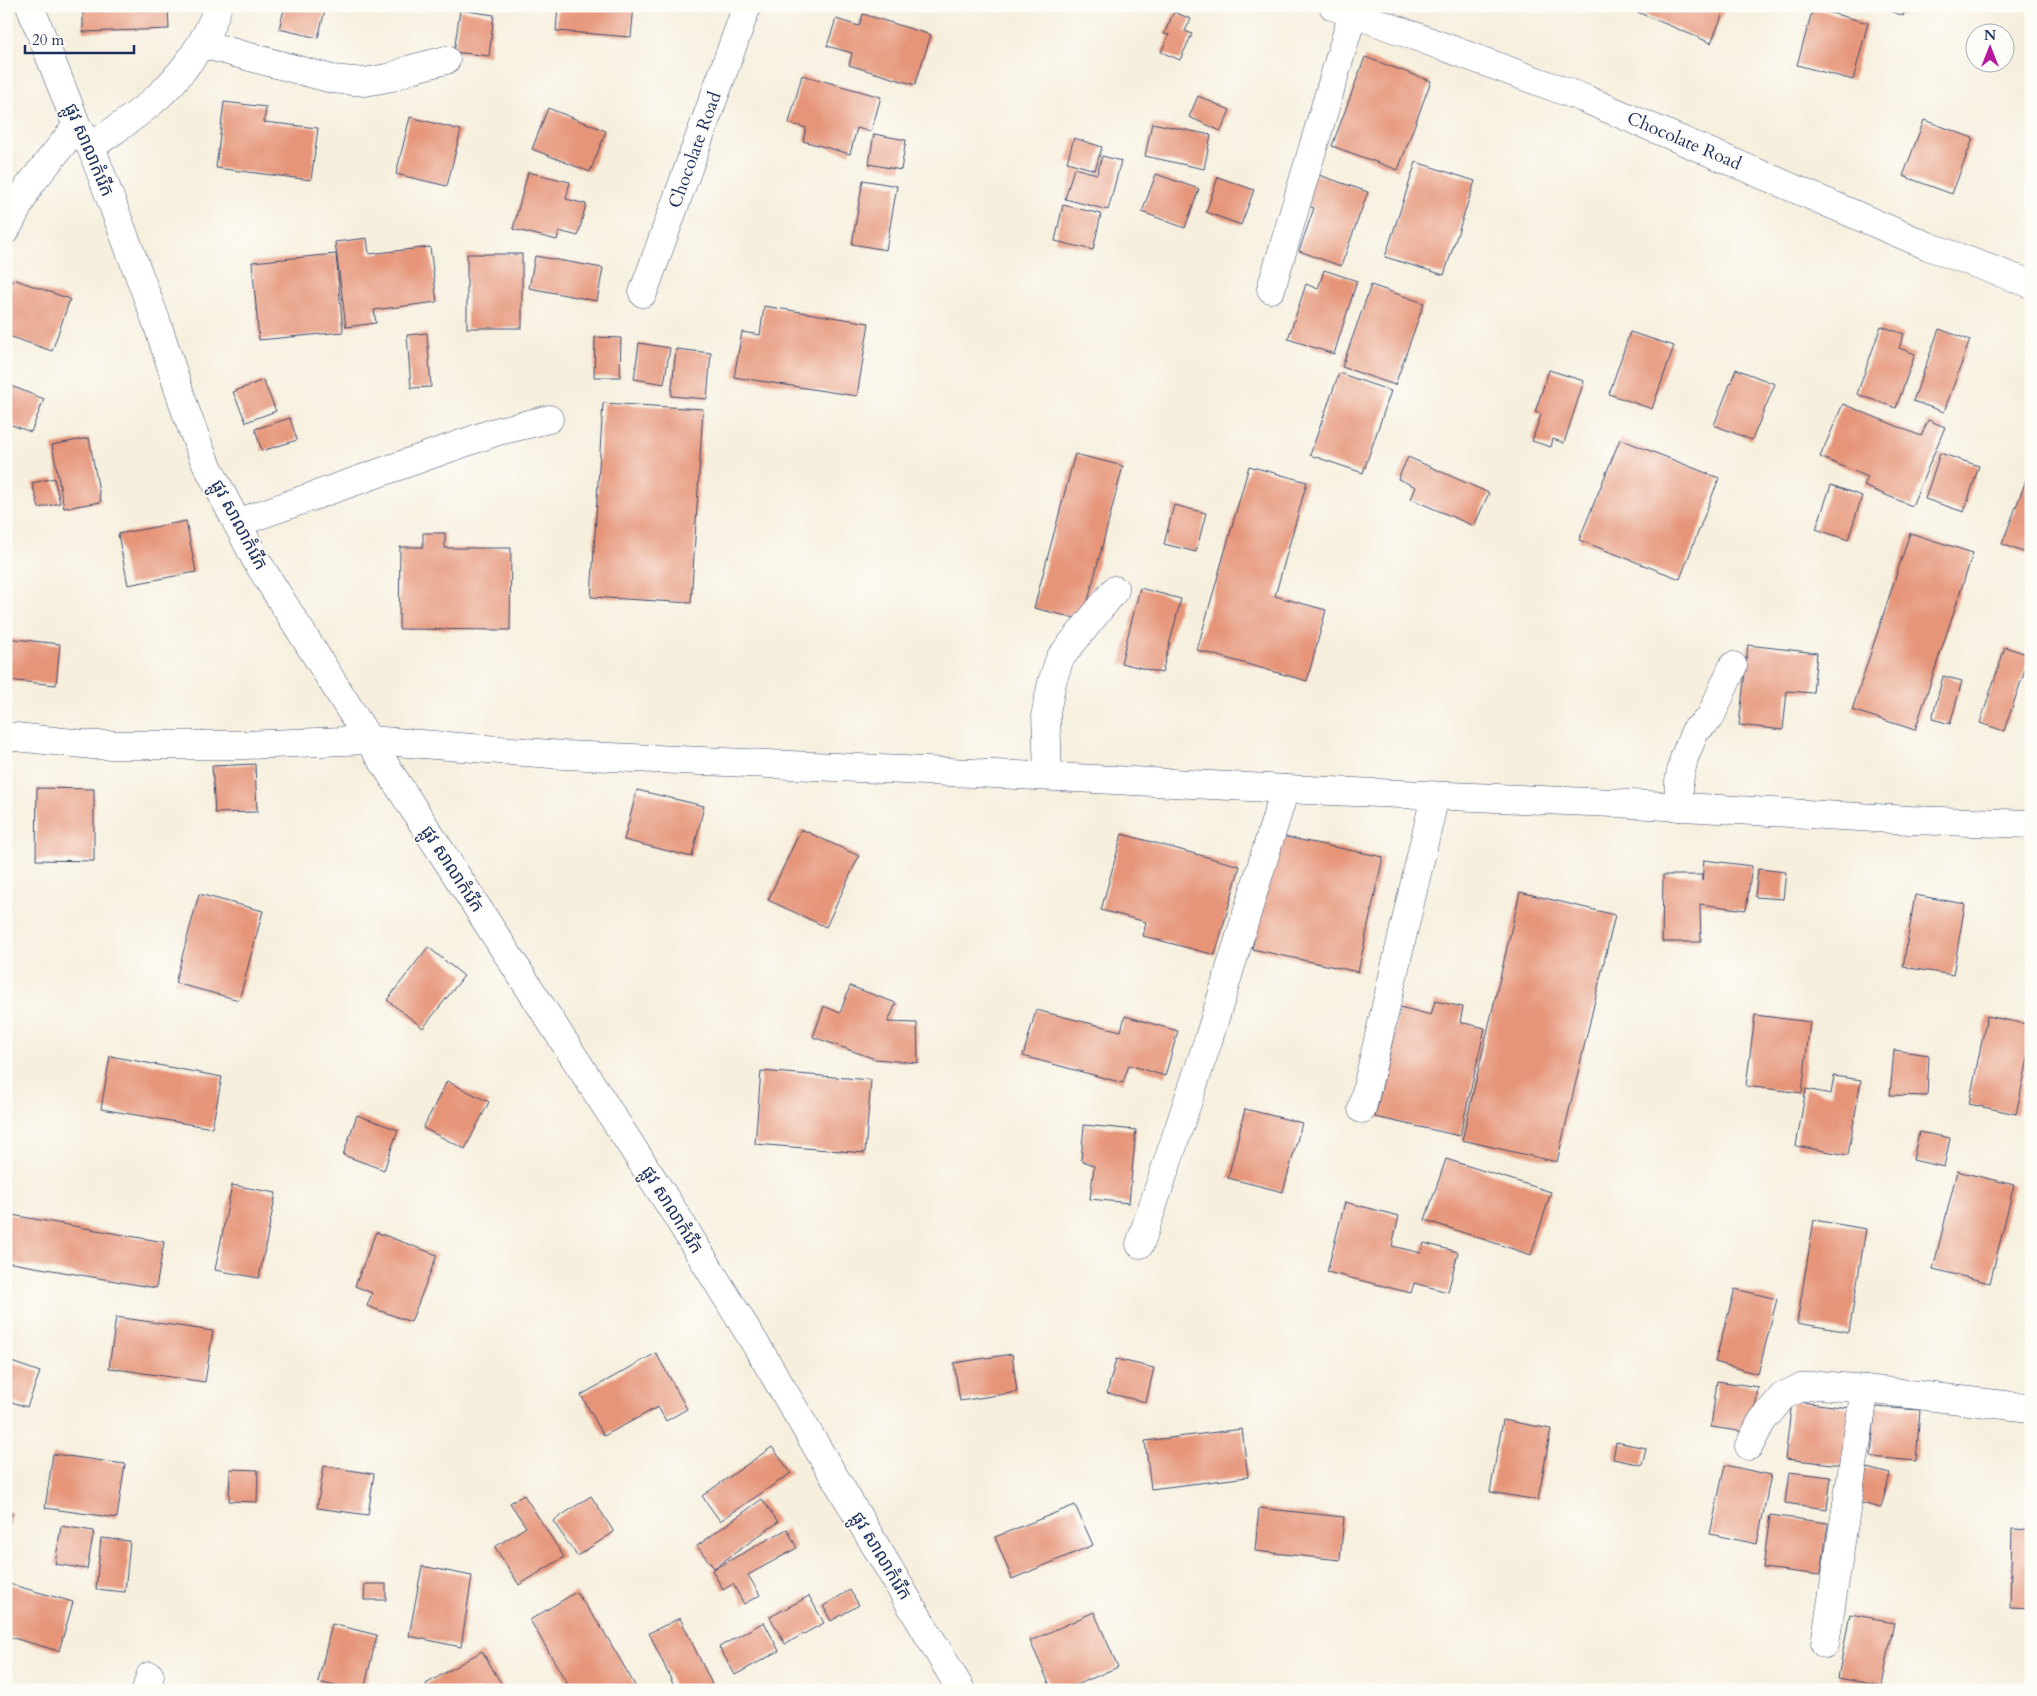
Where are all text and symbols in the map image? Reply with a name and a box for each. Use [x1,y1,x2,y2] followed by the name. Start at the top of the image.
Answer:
[25,22,134,54] scale bar
[1964,22,2014,72] north arrow
[1984,26,1996,45] text: N
[32,30,64,50] text: 20 m
[662,88,728,212] street label: Chocolate Road
[55,99,120,202] street label: ផ្លូវ សាលាកំរើក
[1623,106,1745,176] street label: Chocolate Road
[202,475,273,576] street label: ផ្លូវ សាលាកំរើក
[412,821,489,919] street label: ផ្លូវ សាលាកំរើក
[632,1161,709,1260] street label: ផ្លូវ សាលាកំរើក
[842,1507,917,1607] street label: ផ្លូវ សាលាកំរើក

